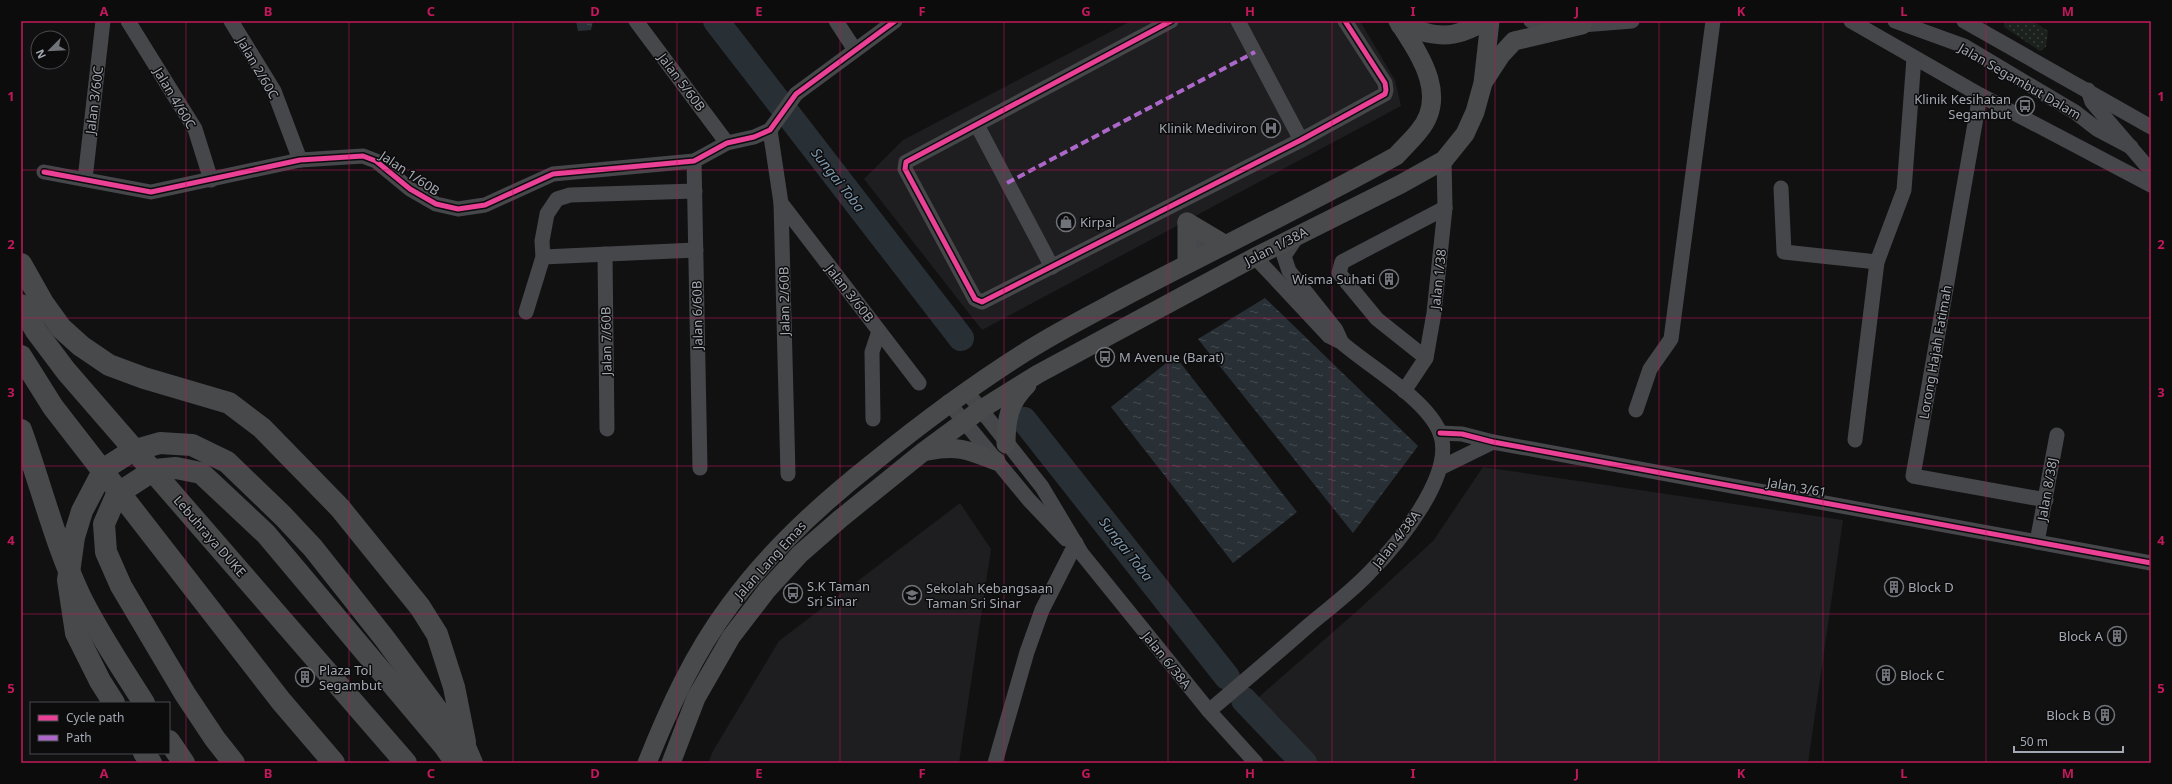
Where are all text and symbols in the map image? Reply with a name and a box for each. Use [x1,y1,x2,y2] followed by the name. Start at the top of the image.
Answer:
[100,2,109,20] text: A
[264,2,272,20] text: B
[427,2,435,20] text: C
[590,2,600,20] text: D
[755,2,763,20] text: E
[918,2,926,20] text: F
[1081,2,1091,20] text: G
[1245,2,1255,20] text: H
[1410,2,1416,20] text: I
[1574,2,1579,20] text: J
[1737,2,1746,20] text: K
[1900,2,1908,20] text: L
[2062,2,2074,20] text: M
[30,30,70,70] north arrow
[232,32,283,102] street label: Jalan 2/60C
[1954,38,2084,123] street label: Jalan Segambut Dalam
[32,47,49,61] text: N
[653,48,710,115] street label: Jalan 5/60B
[149,62,200,132] street label: Jalan 4/60C
[81,65,107,137] street label: Jalan 3/60C
[7,87,15,105] text: 1
[2157,87,2165,105] text: 1
[1914,90,2011,123] place label: Klinik Kesihatan Segambut
[2014,95,2036,117] bus stop icon: Klinik Kesihatan Segambut
[1260,117,1282,139] hospital icon: Klinik Mediviron
[1159,119,1257,137] place label: Klinik Mediviron
[807,144,869,216] water label: Sungai Toba
[375,145,443,200] street label: Jalan 1/60B
[1055,211,1077,233] shop icon: Kirpal
[1080,213,1115,231] place label: Kirpal
[1240,222,1311,270] street label: Jalan 1/38A
[7,235,15,253] text: 2
[2157,235,2165,253] text: 2
[1426,248,1450,312] street label: Jalan 1/38
[821,259,878,326] street label: Jalan 3/60B
[774,267,794,337] street label: Jalan 2/60B
[1378,268,1400,290] building icon: Wisma Suhati
[1292,270,1375,288] place label: Wisma Suhati
[687,281,707,351] street label: Jalan 6/60B
[1914,284,1956,420] street label: Lorong Hajah Fatimah
[596,307,616,377] street label: Jalan 7/60B
[1094,346,1116,368] bus stop icon: M Avenue (Barat)
[1119,348,1224,366] place label: M Avenue (Barat)
[7,383,15,401] text: 3
[2157,383,2165,401] text: 3
[2032,456,2061,524] street label: Jalan 8/38J
[1764,473,1828,501] street label: Jalan 3/61
[170,492,250,580] street label: Lebuhraya DUKE
[1367,506,1425,573] street label: Jalan 4/38A
[1095,513,1157,585] water label: Sungai Toba
[729,517,810,604] street label: Jalan Lang Emas
[7,531,15,549] text: 4
[2157,531,2165,549] text: 4
[1883,576,1905,598] building icon: Block D
[807,577,870,610] place label: S.K Taman Sri Sinar
[1908,578,1954,596] place label: Block D
[926,579,1053,612] place label: Sekolah Kebangsaan Taman Sri Sinar
[782,582,804,604] bus stop icon: S.K Taman Sri Sinar
[901,584,923,606] school or university icon: Sekolah Kebangsaan Taman Sri Sinar
[2106,625,2128,647] building icon: Block A
[1137,626,1196,693] street label: Jalan 6/38A
[2058,627,2104,645] place label: Block A
[319,661,382,694] place label: Plaza Tol Segambut
[1875,664,1897,686] building icon: Block C
[294,666,316,688] building icon: Plaza Tol Segambut
[1900,666,1944,684] place label: Block C
[7,679,15,697] text: 5
[2157,679,2165,697] text: 5
[30,702,170,754] legend
[2094,704,2116,726] building icon: Block B
[2046,706,2091,724] place label: Block B
[66,709,124,726] text: Cycle path
[2014,728,2123,754] scale bar
[66,729,92,746] text: Path
[2020,733,2048,750] text: 50 m
[100,764,109,782] text: A
[264,764,272,782] text: B
[427,764,435,782] text: C
[590,764,600,782] text: D
[755,764,763,782] text: E
[918,764,926,782] text: F
[1081,764,1091,782] text: G
[1245,764,1255,782] text: H
[1410,764,1416,782] text: I
[1574,764,1579,782] text: J
[1737,764,1746,782] text: K
[1900,764,1908,782] text: L
[2062,764,2074,782] text: M

